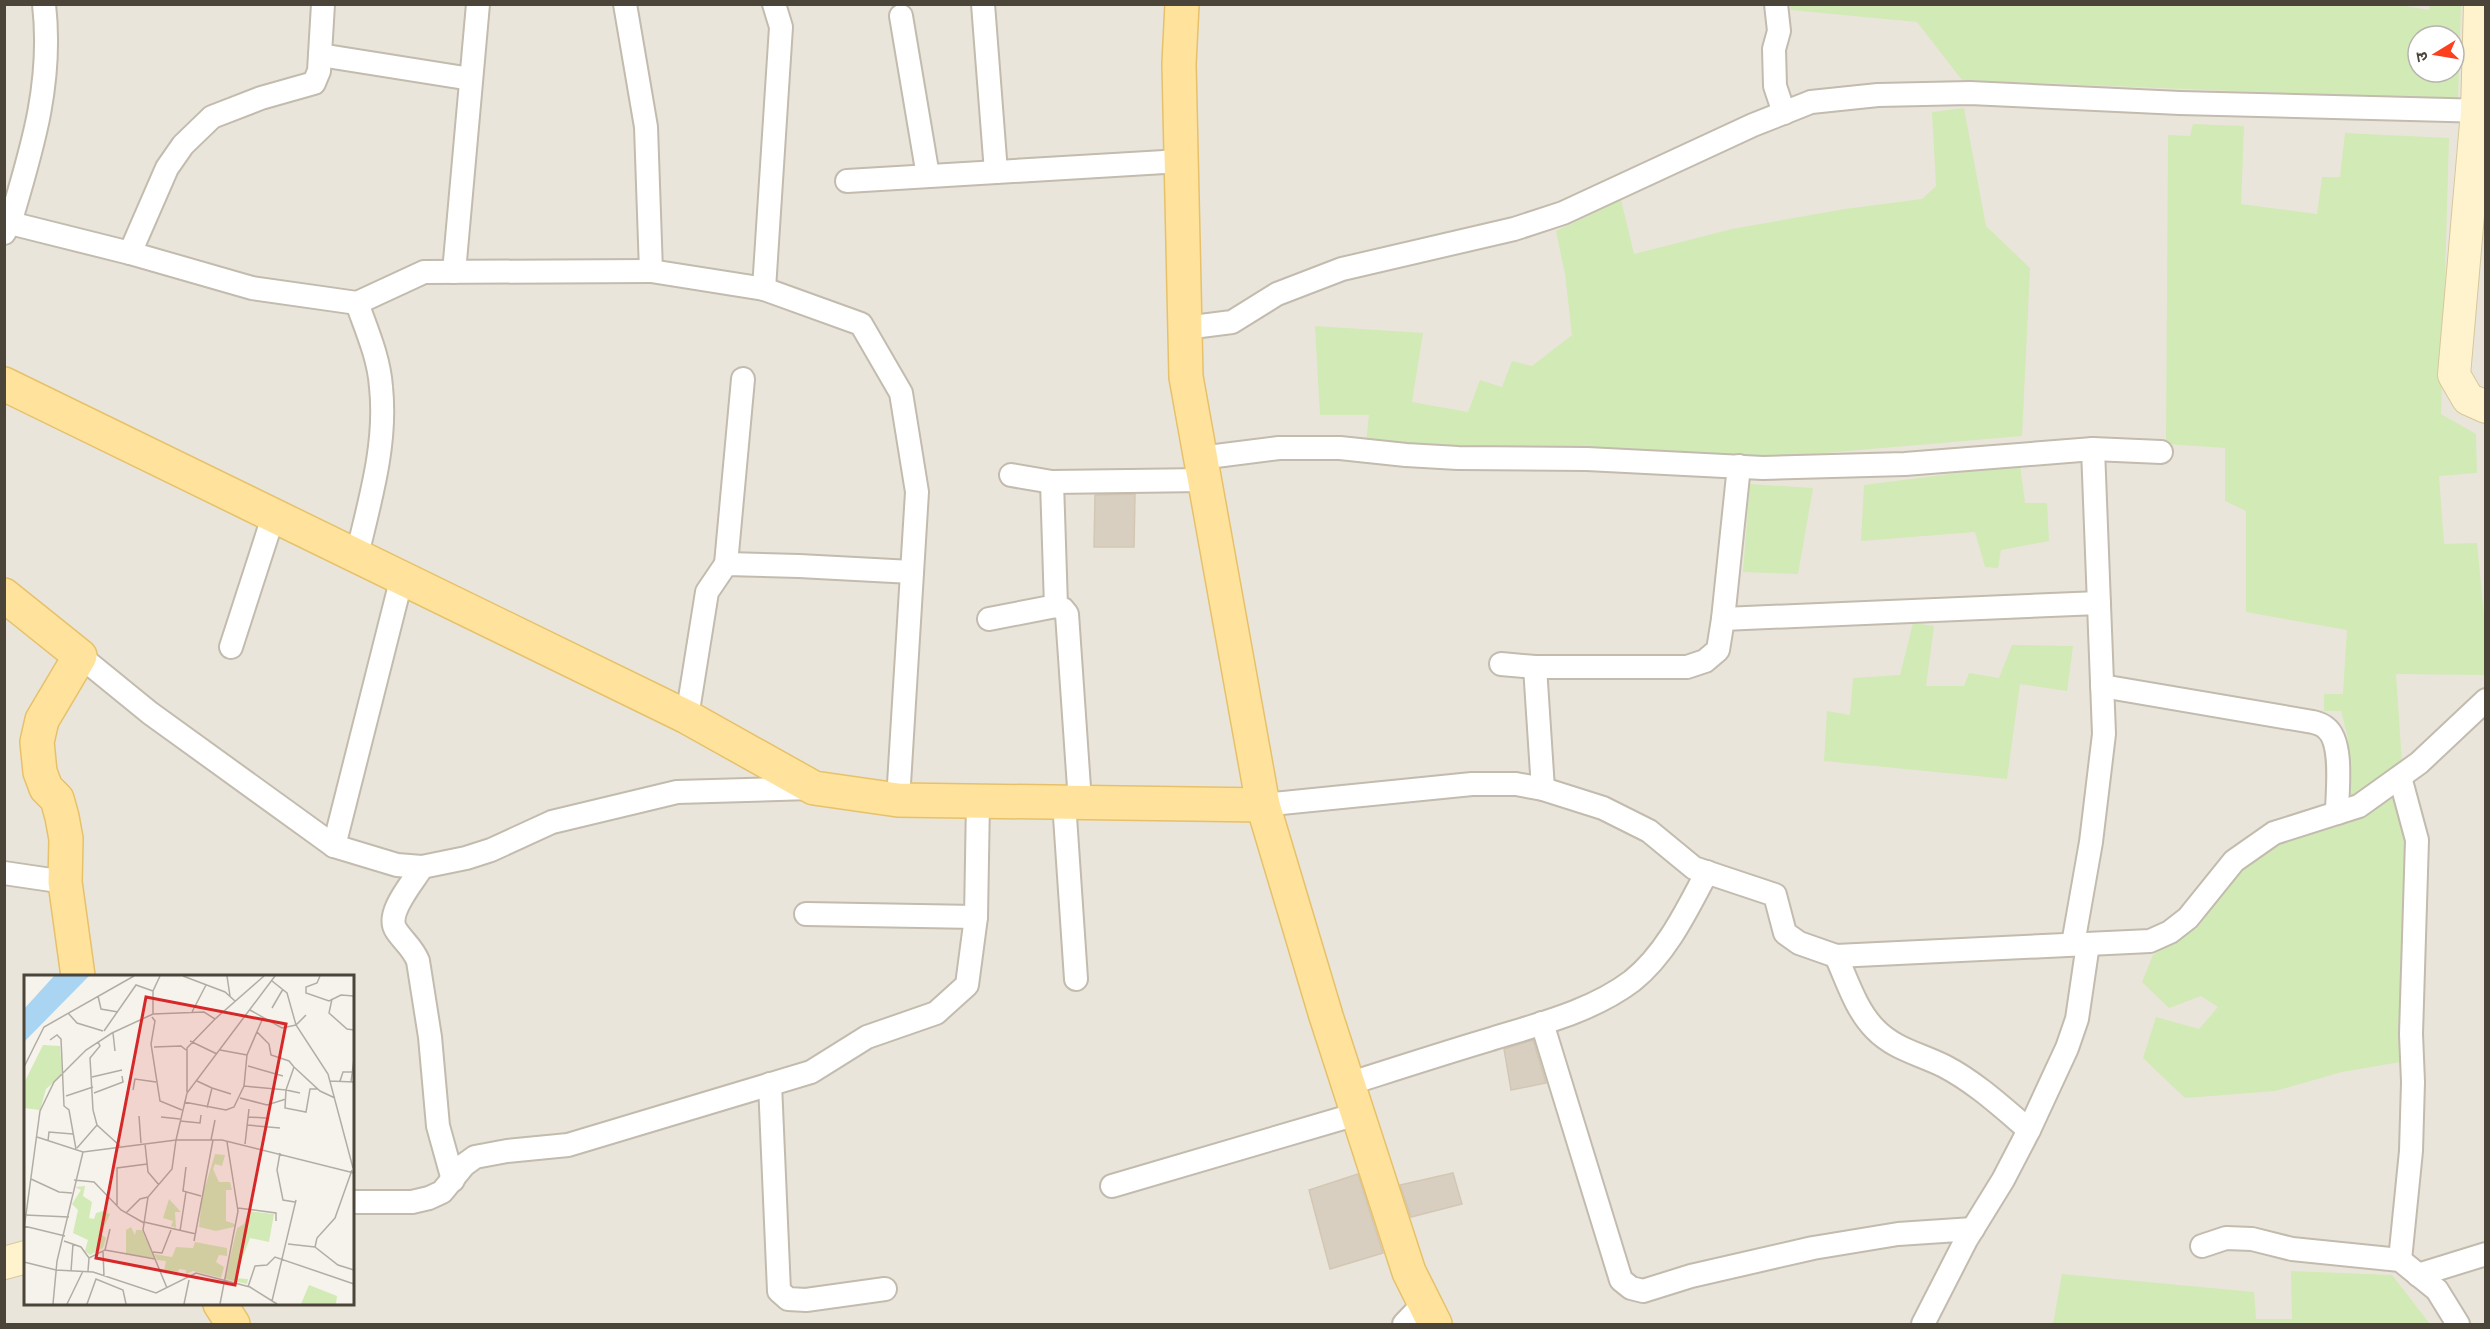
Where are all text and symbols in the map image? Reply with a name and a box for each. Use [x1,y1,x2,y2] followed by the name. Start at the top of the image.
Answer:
[2406,24,2466,84] north arrow
[2411,50,2432,63] text: उ
[24,975,354,1305] inset map

